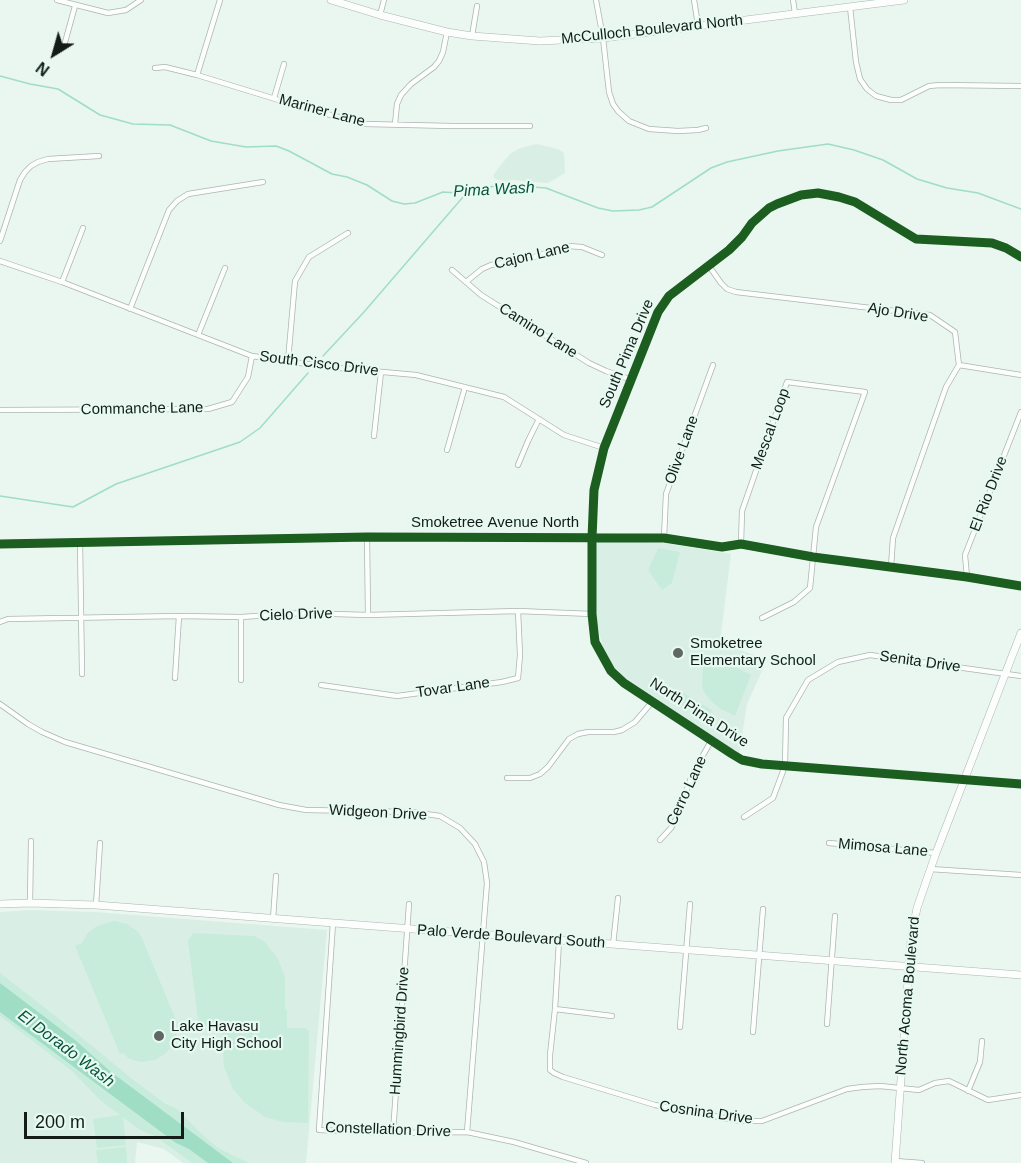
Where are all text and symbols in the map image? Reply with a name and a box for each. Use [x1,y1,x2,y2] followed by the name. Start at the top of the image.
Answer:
[560,12,744,48] street label: McCulloch Boulevard North
[24,24,84,84] north arrow
[33,59,53,79] text: N
[277,91,367,131] street label: Mariner Lane
[453,178,535,202] water label: Pima Wash
[493,239,571,273] street label: Cajon Lane
[596,297,658,411] street label: South Pima Drive
[867,299,929,327] street label: Ajo Drive
[495,300,581,362] street label: Camino Lane
[258,348,380,380] street label: South Cisco Drive
[748,386,794,472] street label: Mescal Loop
[81,399,203,419] street label: Commanche Lane
[661,413,703,487] street label: Olive Lane
[966,454,1012,534] street label: El Rio Drive
[411,514,579,532] street label: Smoketree Avenue North
[259,605,333,625] street label: Cielo Drive
[690,635,816,670] place label: Smoketree Elementary School
[671,646,685,660] marker: Smoketree Elementary School
[878,647,962,677] street label: Senita Drive
[415,674,491,702] street label: Tovar Lane
[646,674,752,752] street label: North Pima Drive
[663,753,711,829] street label: Cerro Lane
[328,801,428,825] street label: Widgeon Drive
[837,835,929,861] street label: Mimosa Lane
[892,916,924,1076] street label: North Acoma Boulevard
[416,921,606,953] street label: Palo Verde Boulevard South
[387,966,413,1096] street label: Hummingbird Drive
[14,1006,118,1092] water label: El Dorado Wash
[171,1018,282,1053] place label: Lake Havasu City High School
[152,1029,166,1043] marker: Lake Havasu City High School
[658,1098,754,1128] street label: Cosnina Drive
[27,1100,188,1138] scale bar
[35,1112,85,1132] text: 200 m
[325,1119,451,1141] street label: Constellation Drive

